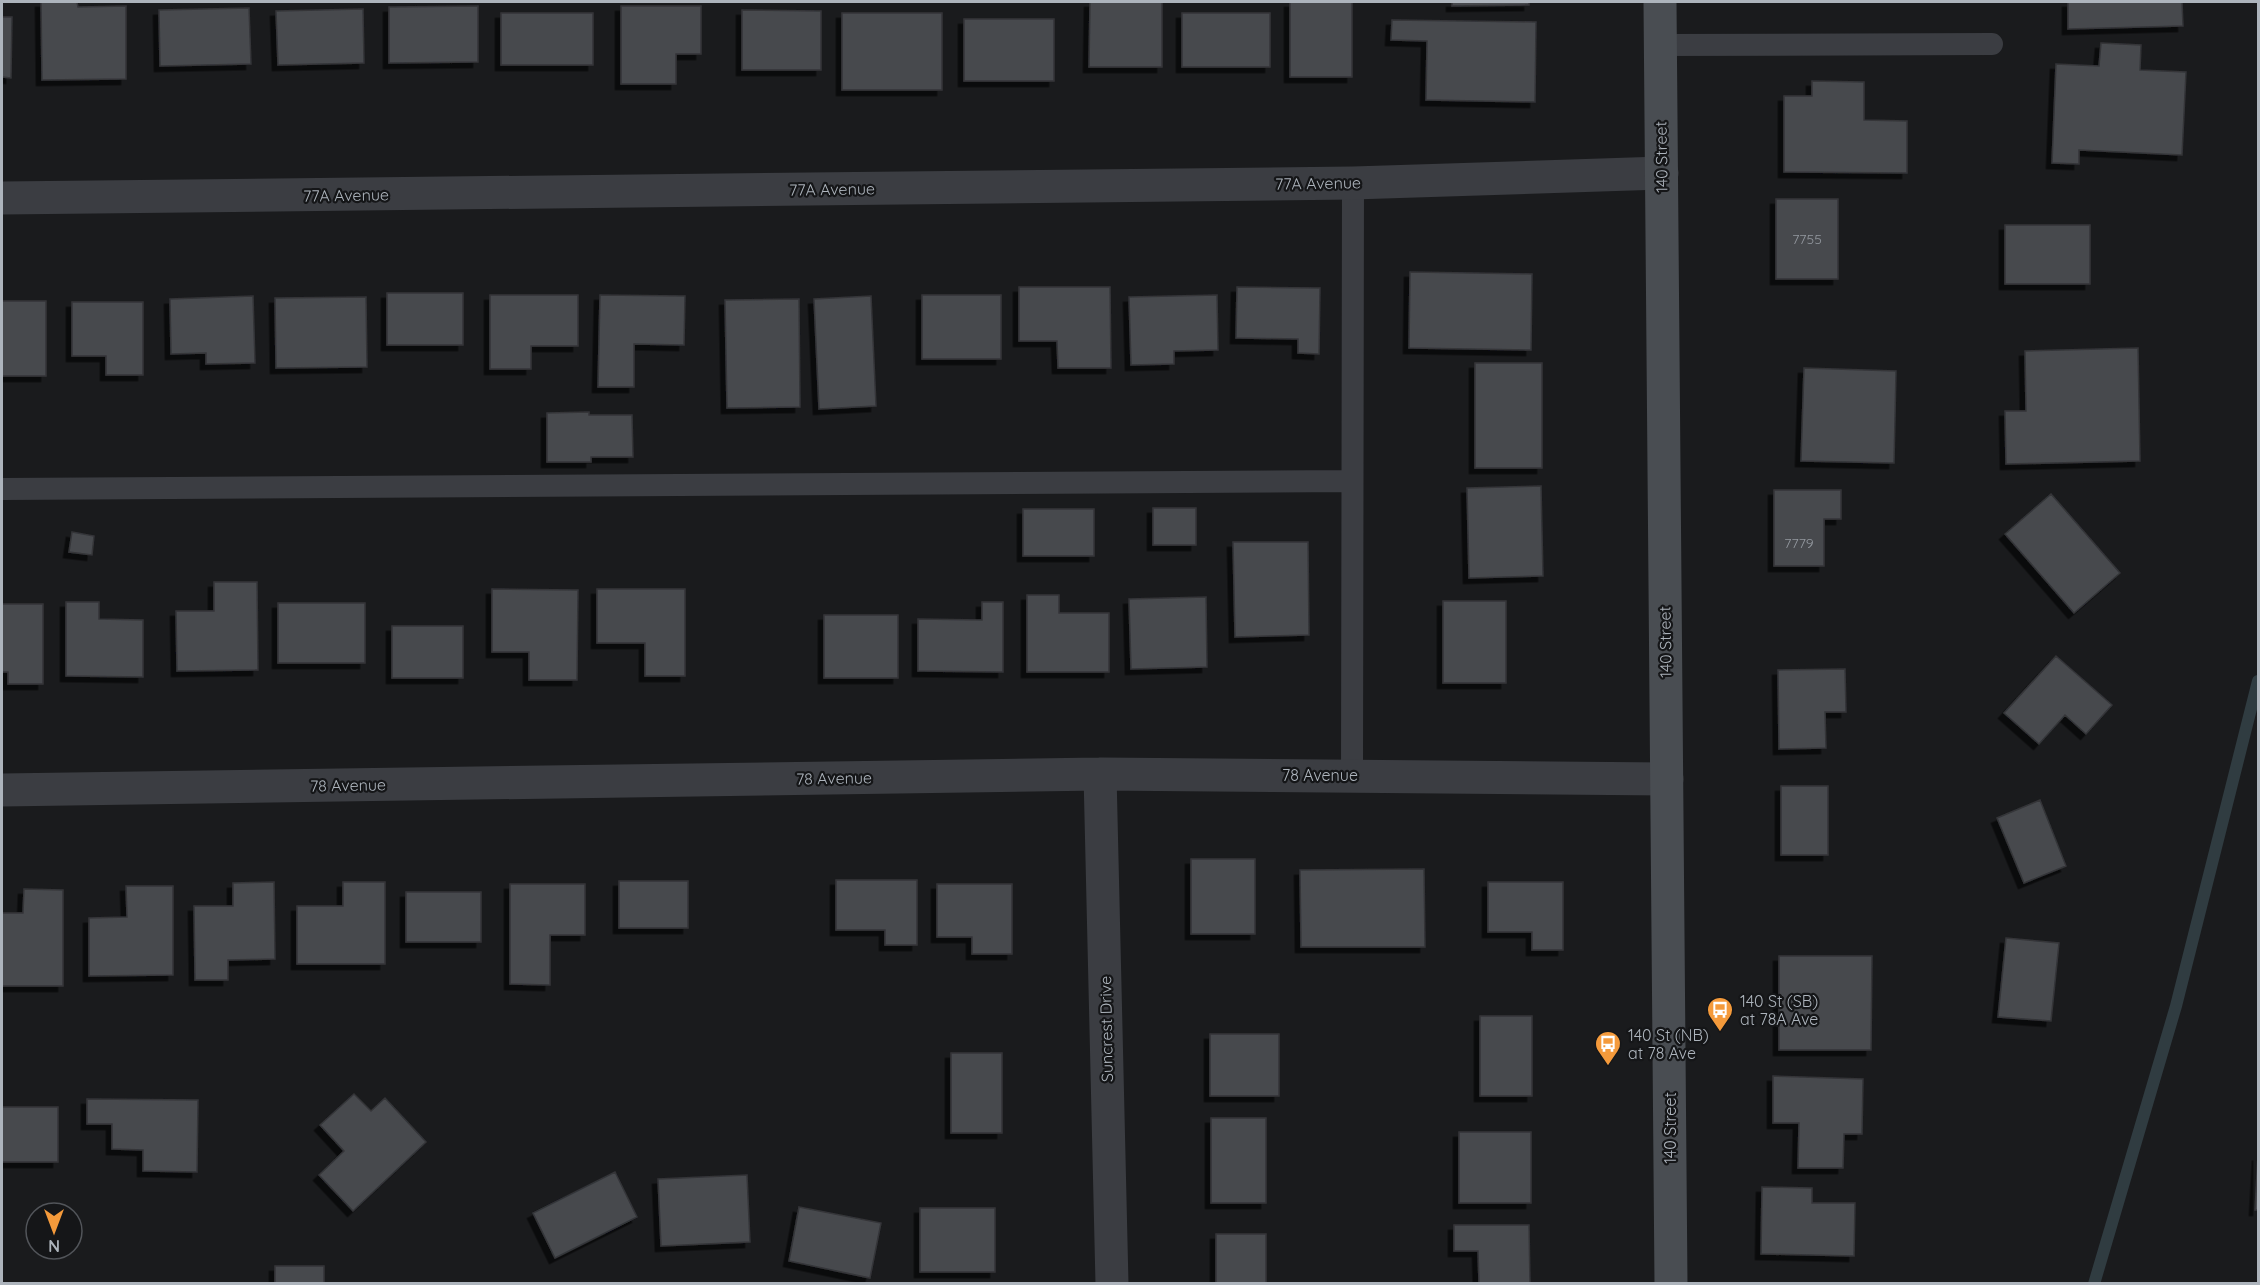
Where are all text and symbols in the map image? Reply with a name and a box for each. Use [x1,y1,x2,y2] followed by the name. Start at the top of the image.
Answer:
[1650,121,1672,193] street label: 140 Street
[1275,172,1361,194] street label: 77A Avenue
[789,178,875,200] street label: 77A Avenue
[303,184,389,206] street label: 77A Avenue
[1792,230,1822,248] house number: 7755
[1784,534,1814,552] house number: 7779
[1654,606,1676,678] street label: 140 Street
[1282,765,1358,785] street label: 78 Avenue
[796,767,872,789] street label: 78 Avenue
[310,774,386,796] street label: 78 Avenue
[1095,976,1117,1082] street label: Suncrest Drive
[1740,991,1818,1029] place label: 140 St (SB) at 78A Ave
[1705,995,1735,1033] bus stop icon: 140 St (SB) at 78A Ave
[1628,1025,1709,1063] place label: 140 St (NB) at 78 Ave
[1593,1029,1623,1067] bus stop icon: 140 St (NB) at 78 Ave
[1660,1092,1680,1164] street label: 140 Street
[24,1201,84,1261] north arrow
[48,1236,60,1256] text: N

